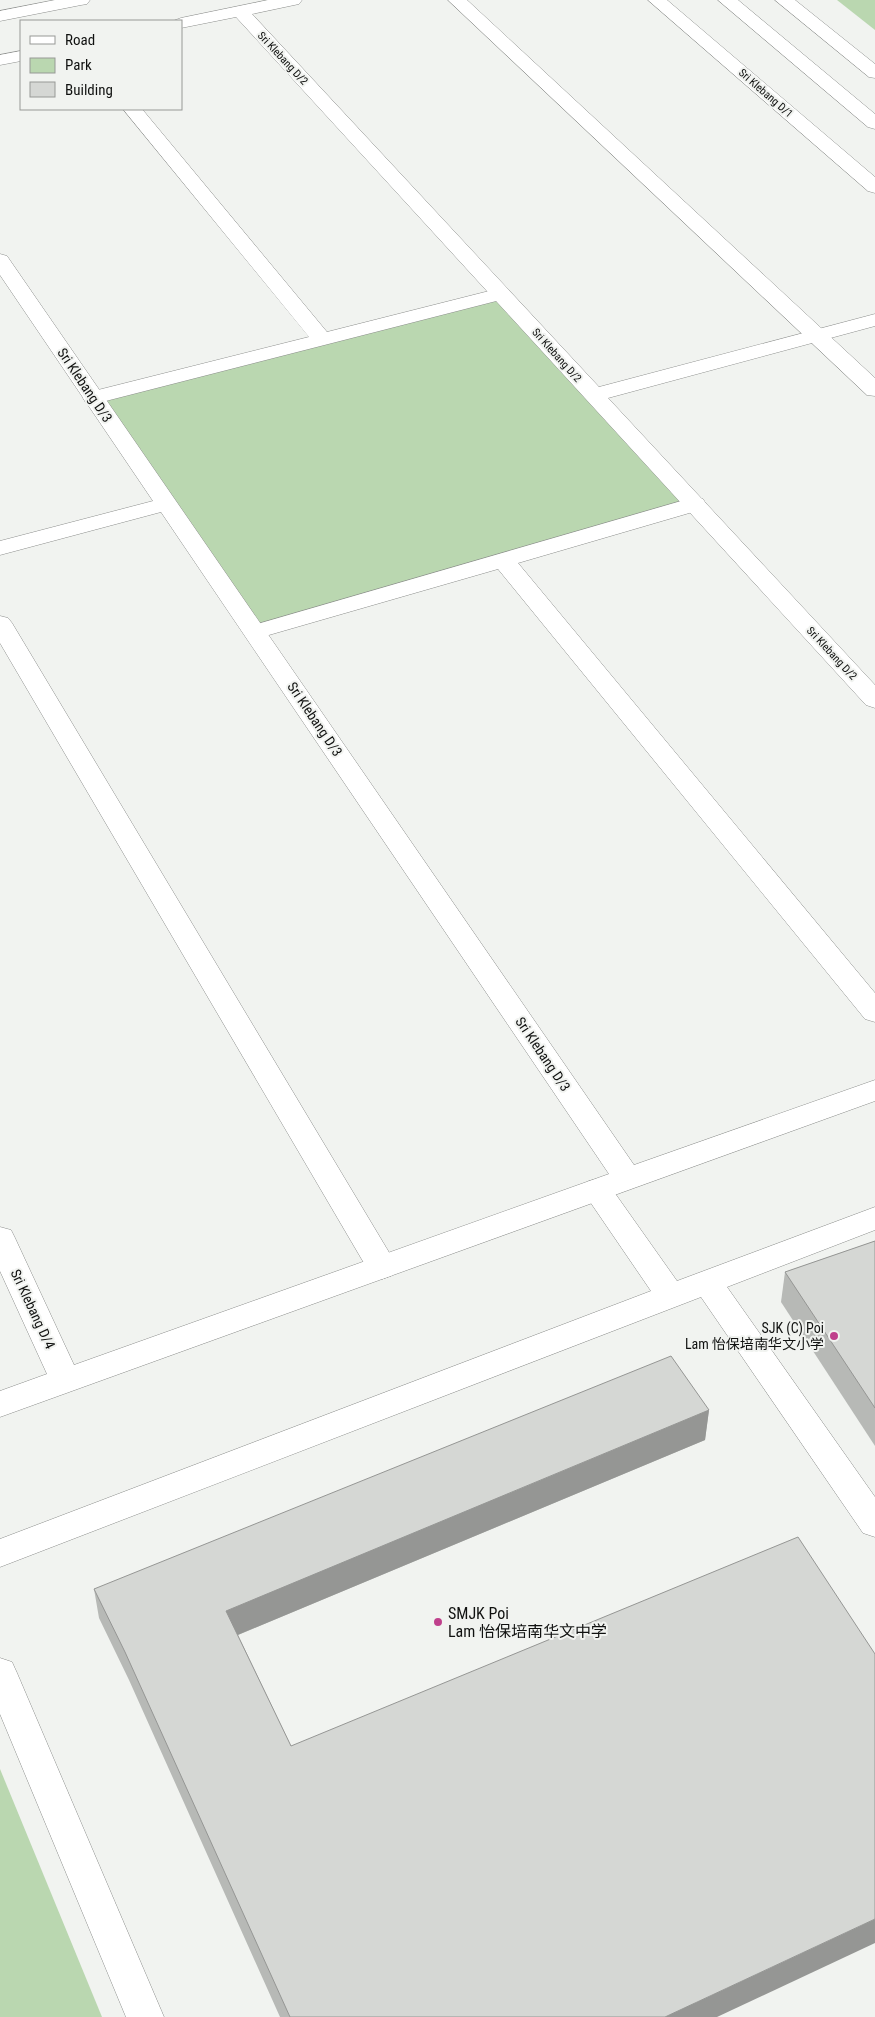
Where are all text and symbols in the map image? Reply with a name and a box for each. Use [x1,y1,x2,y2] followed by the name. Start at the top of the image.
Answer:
[20,20,182,110] legend
[255,29,310,87] street label: Sri Klebang D/2
[65,31,95,49] text: Road
[65,56,92,74] text: Park
[736,66,795,120] street label: Sri Klebang D/1
[65,81,113,99] text: Building
[529,326,584,385] street label: Sri Klebang D/2
[54,345,116,425] street label: Sri Klebang D/3
[804,624,859,682] street label: Sri Klebang D/2
[284,679,346,759] street label: Sri Klebang D/3
[512,1014,574,1094] street label: Sri Klebang D/3
[8,1267,58,1351] street label: Sri Klebang D/4
[685,1320,824,1352] place label: SJK (C) Poi Lam 怡保培南华文小学
[828,1330,840,1342] marker: SJK (C) Poi Lam 怡保培南华文小学
[448,1604,607,1641] place label: SMJK Poi Lam 怡保培南华文中学
[432,1616,444,1628] marker: SMJK Poi Lam 怡保培南华文中学

